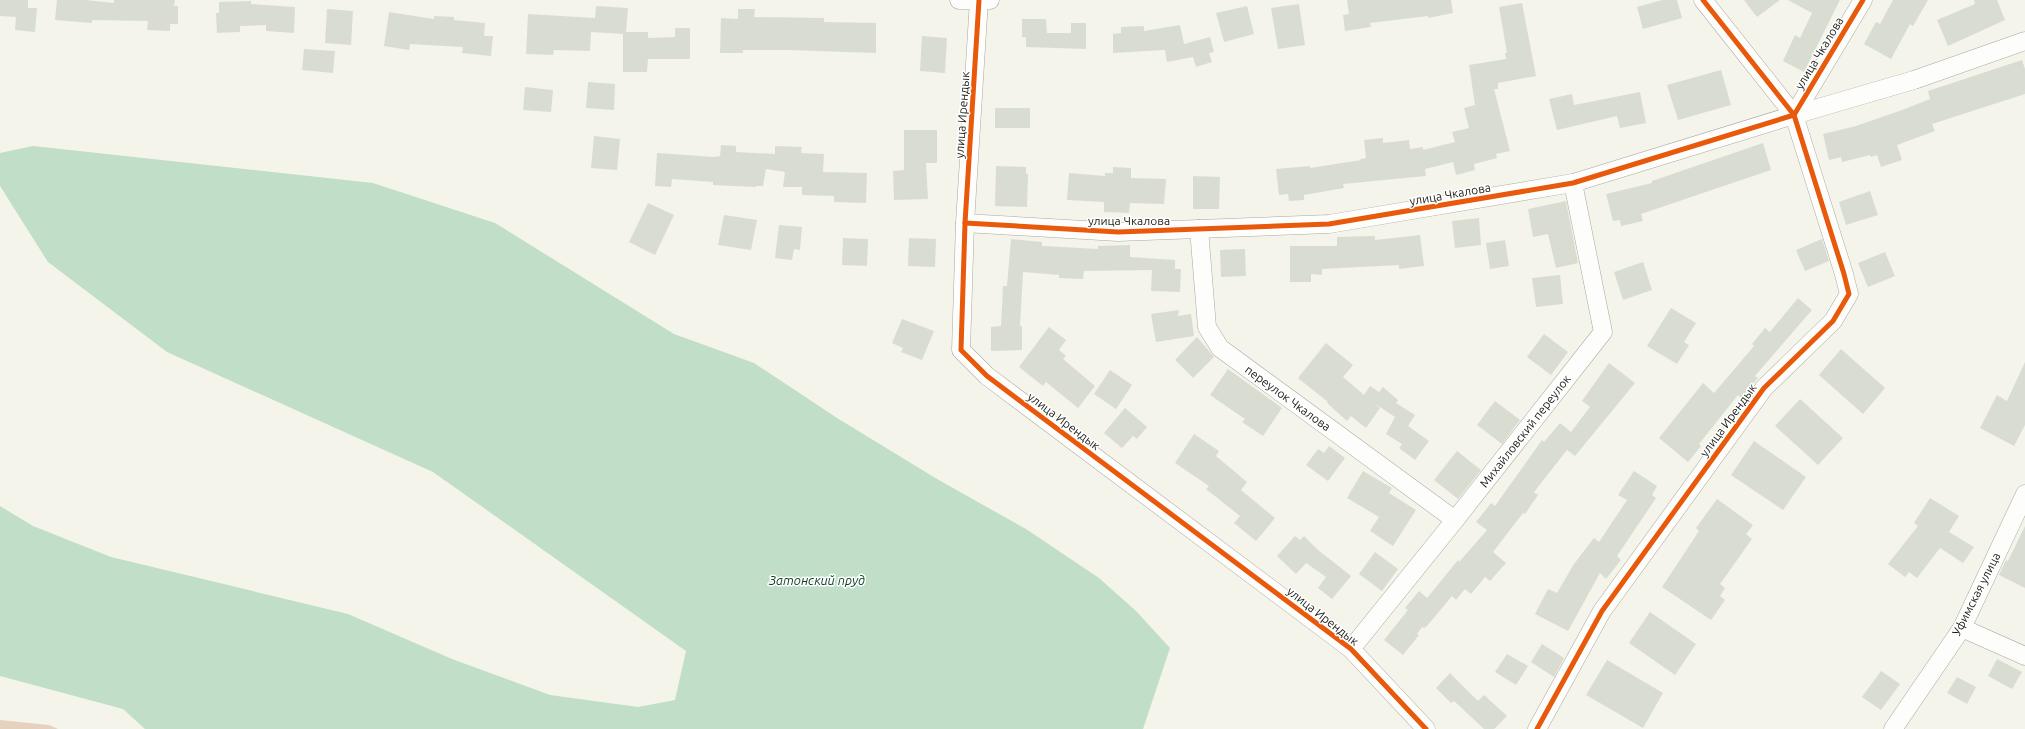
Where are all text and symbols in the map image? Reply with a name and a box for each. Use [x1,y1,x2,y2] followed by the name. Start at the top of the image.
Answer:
[1792,14,1846,92] street label: улица Чкалова
[952,71,972,159] street label: улица Ирендык
[1408,180,1492,208] street label: улица Чкалова
[1088,214,1170,227] street label: улица Чкалова
[1243,363,1333,433] street label: переулок Чкалова
[1477,372,1573,490] street label: Михайловский переулок
[1697,381,1759,459] street label: улица Ирендык
[1025,390,1103,452] street label: улица Ирендык
[1949,550,2003,638] street label: Уфимская улица
[768,573,865,587] water label: Затонский пруд
[1285,584,1361,648] street label: улица Ирендык

